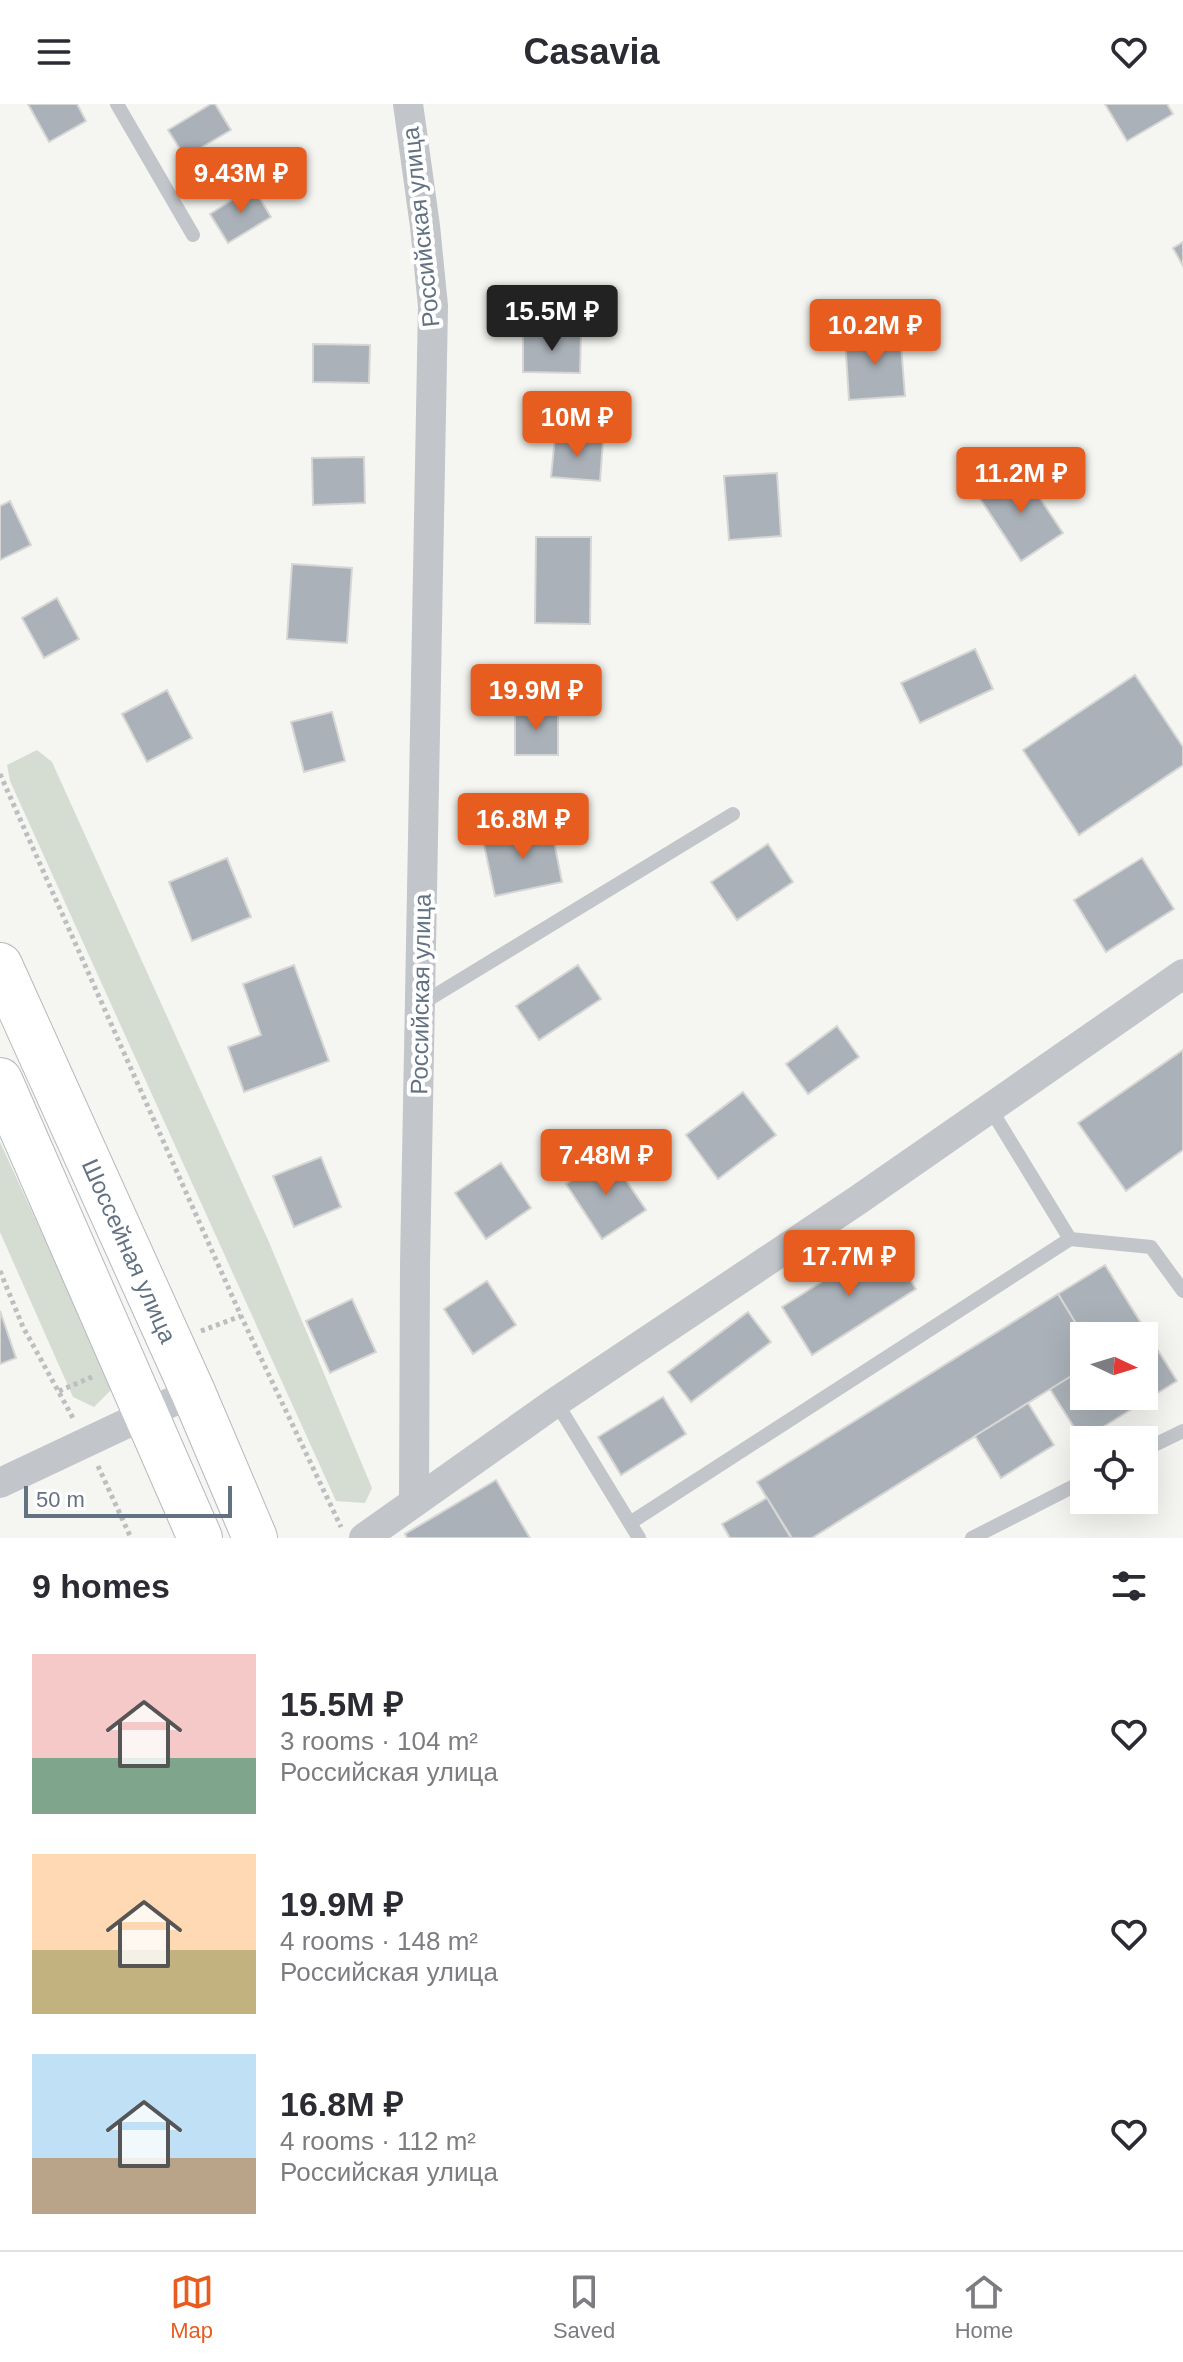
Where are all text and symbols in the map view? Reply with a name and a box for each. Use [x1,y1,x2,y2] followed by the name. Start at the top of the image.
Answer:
[32,30,76,74] icon: menu
[1107,30,1151,74] icon: heart
[523,31,660,72] text: Casavia
[396,125,444,328] street label: Российская улица
[167,147,315,215] pin: 9.43M ₽
[194,158,288,188] text: 9.43M ₽
[478,285,626,353] pin: 15.5M ₽
[505,296,599,326] text: 15.5M ₽
[801,299,949,367] pin: 10.2M ₽
[828,310,922,340] text: 10.2M ₽
[521,391,633,459] pin: 10M ₽
[541,402,613,432] text: 10M ₽
[947,447,1095,515] pin: 11.2M ₽
[974,458,1068,488] text: 11.2M ₽
[462,664,610,732] pin: 19.9M ₽
[489,675,583,705] text: 19.9M ₽
[449,793,597,861] pin: 16.8M ₽
[476,804,570,834] text: 16.8M ₽
[405,893,436,1095] street label: Российская улица
[532,1129,680,1197] pin: 7.48M ₽
[559,1140,653,1170] text: 7.48M ₽
[77,1155,182,1347] street label: Шоссейная улица
[775,1230,923,1298] pin: 17.7M ₽
[802,1241,896,1271] text: 17.7M ₽
[1070,1322,1158,1410] north arrow
[1070,1322,1158,1514] map controls
[1070,1426,1158,1514] button: locate
[24,1482,232,1518] scale bar
[36,1487,85,1512] text: 50 m
[1107,1564,1151,1608] icon: filters
[32,1567,170,1605] text: 9 homes
[280,1685,404,1723] text: 15.5M ₽
[96,1686,192,1782] icon: home
[1107,1712,1151,1756] icon: heart
[280,1726,478,1756] text: 3 rooms · 104 m²
[280,1757,498,1787] text: Российская улица
[280,1885,404,1923] text: 19.9M ₽
[96,1886,192,1982] icon: home
[1107,1912,1151,1956] icon: heart
[280,1926,478,1956] text: 4 rooms · 148 m²
[280,1957,498,1987] text: Российская улица
[280,2085,404,2123] text: 16.8M ₽
[96,2086,192,2182] icon: home
[1107,2112,1151,2156] icon: heart
[280,2126,476,2156] text: 4 rooms · 112 m²
[280,2157,498,2187] text: Российская улица
[170,2270,214,2344] tab: Map
[553,2270,615,2344] tab: Saved
[955,2270,1013,2344] tab: Home

